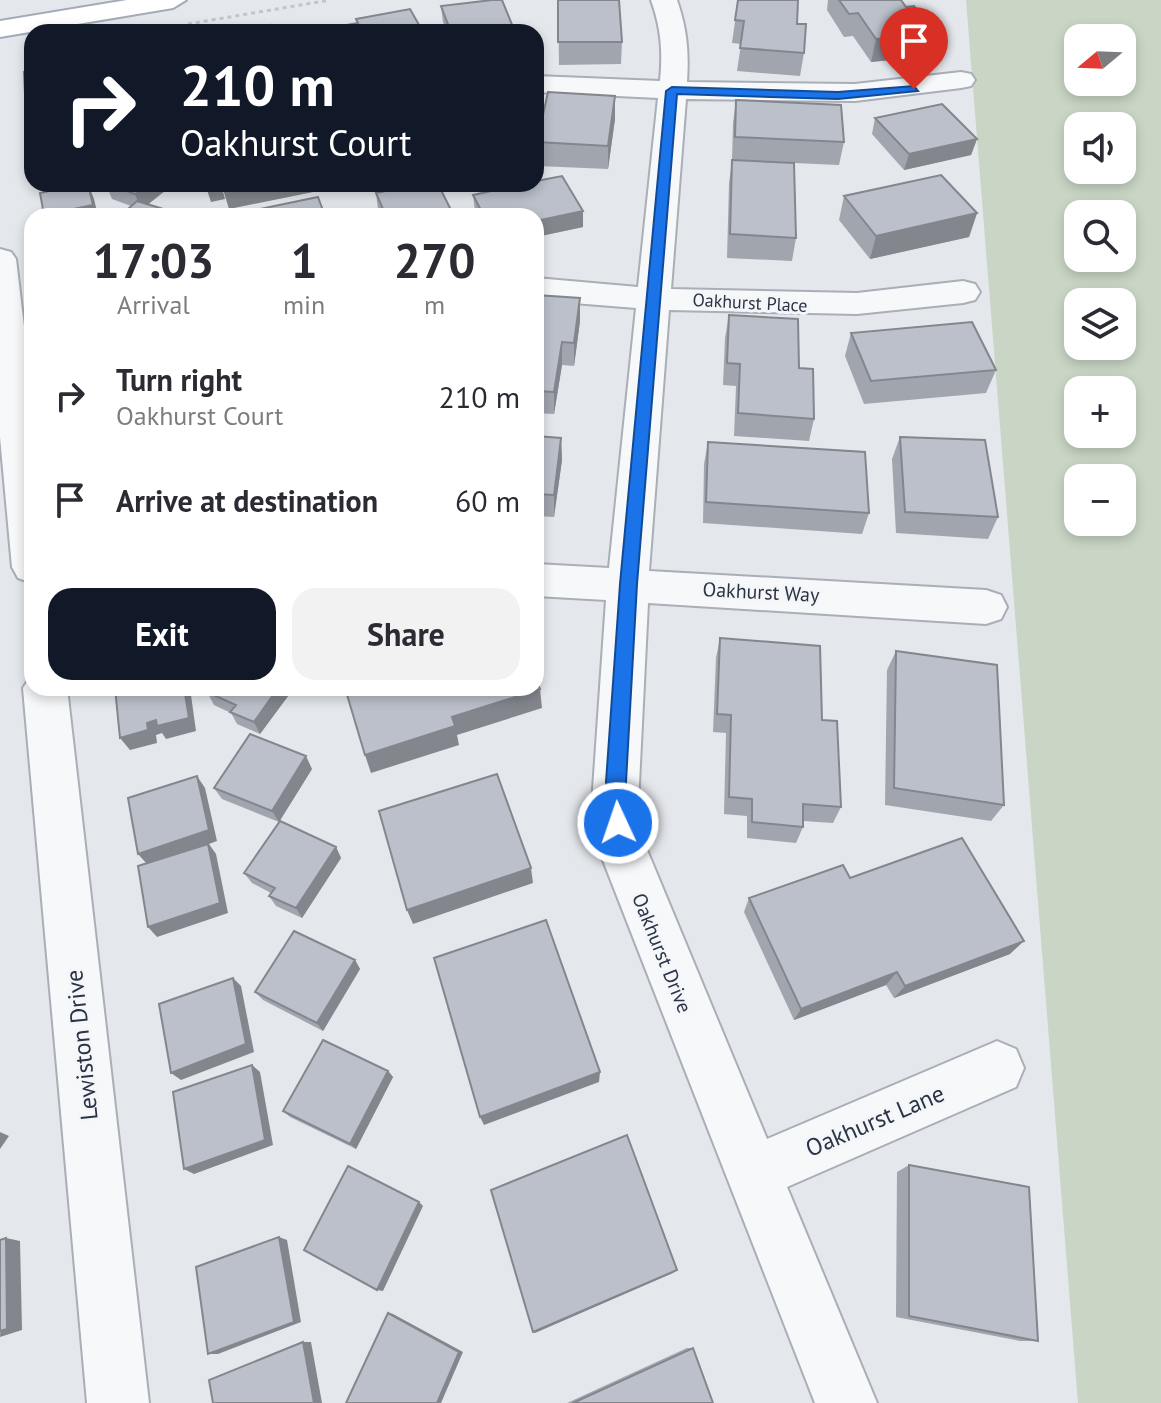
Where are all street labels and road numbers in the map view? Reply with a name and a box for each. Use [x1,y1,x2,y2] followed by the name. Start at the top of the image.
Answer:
[692,288,808,317] street label: Oakhurst Place
[702,576,821,608] street label: Oakhurst Way
[626,889,698,1017] street label: Oakhurst Drive
[58,968,105,1122] street label: Lewiston Drive
[801,1077,949,1164] street label: Oakhurst Lane

